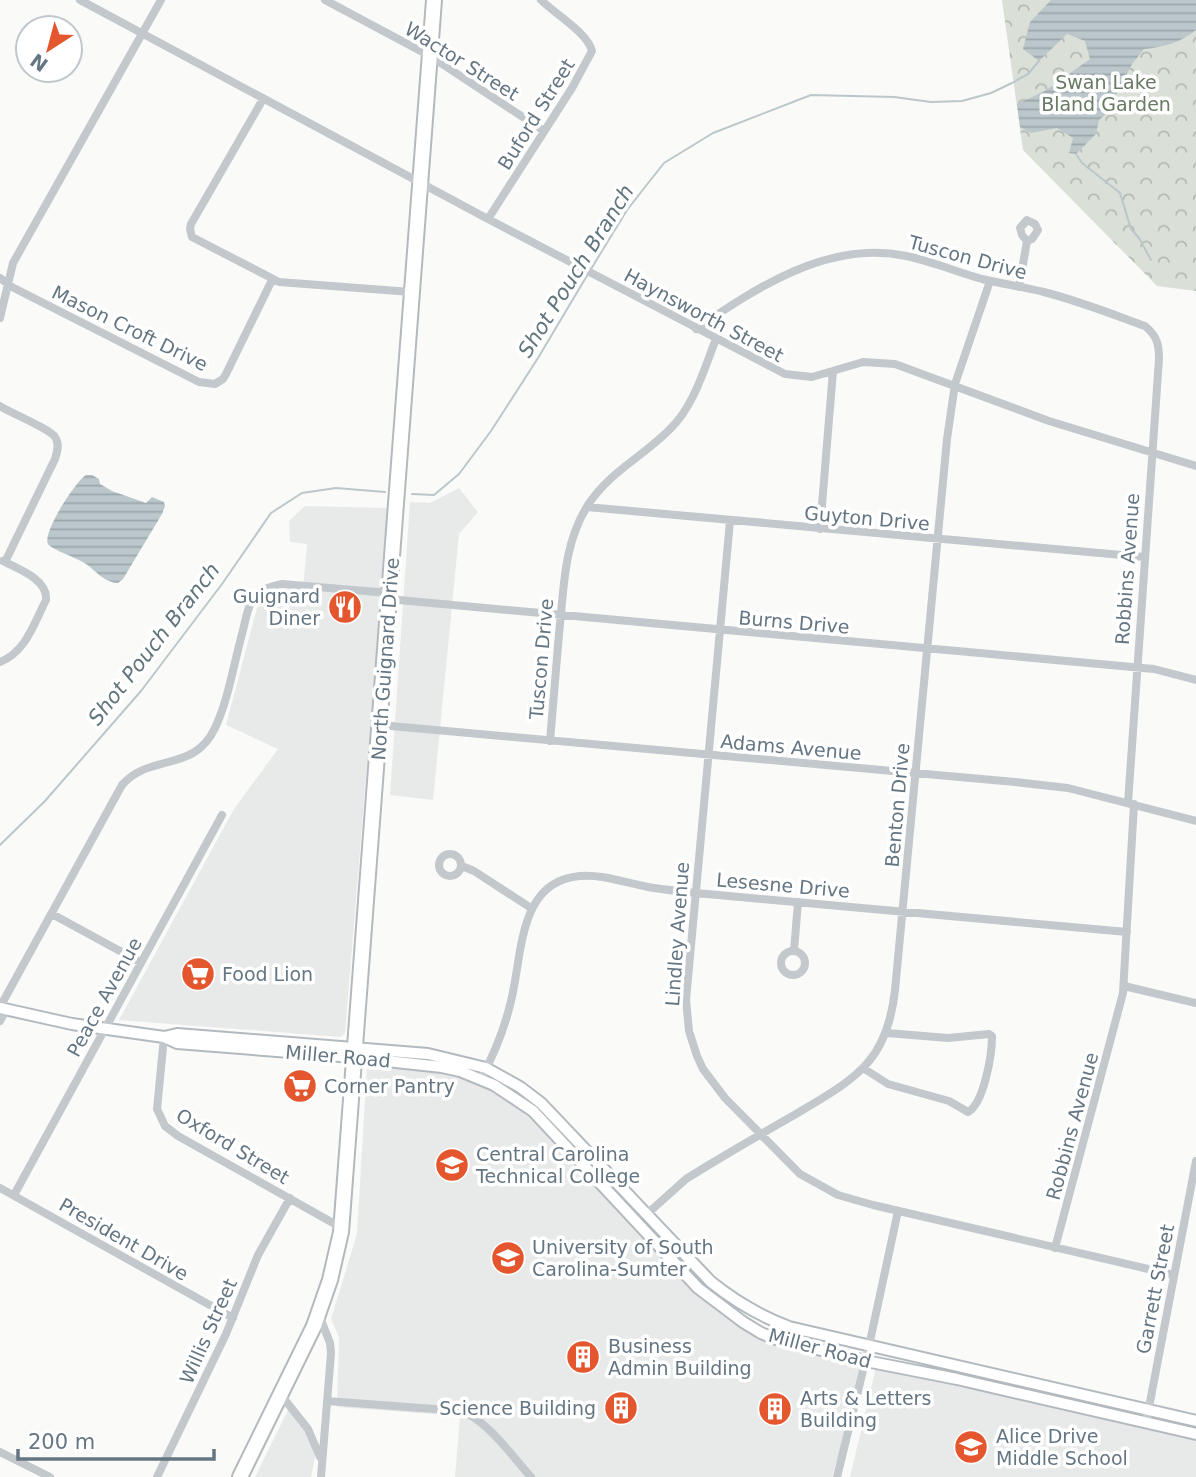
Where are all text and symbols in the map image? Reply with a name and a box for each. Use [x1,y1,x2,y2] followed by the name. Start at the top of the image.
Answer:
[14,14,84,84] north arrow
[401,17,523,105] street label: Wactor Street
[26,49,52,76] text: N
[493,54,579,174] street label: Buford Street
[1041,71,1171,115] park label: Swan Lake Bland Garden
[513,180,639,362] water label: Shot Pouch Branch
[906,230,1030,283] street label: Tuscon Drive
[621,264,787,366] street label: Haynsworth Street
[49,281,211,375] street label: Mason Croft Drive
[1111,492,1143,646] street label: Robbins Avenue
[803,502,931,534] street label: Guyton Drive
[367,557,403,761] street label: North Guignard Drive
[83,558,225,730] water label: Shot Pouch Branch
[233,585,320,629] place label: Guignard Diner
[326,588,364,626] restaurant icon: Guignard Diner
[525,598,557,721] street label: Tuscon Drive
[738,606,850,638] street label: Burns Drive
[720,730,862,764] street label: Adams Avenue
[881,742,913,868] street label: Benton Drive
[661,861,693,1007] street label: Lindley Avenue
[715,868,851,902] street label: Lesesne Drive
[62,934,146,1060] street label: Peace Avenue
[179,955,217,993] supermarket icon: Food Lion
[222,963,313,985] place label: Food Lion
[285,1040,391,1072] street label: Miller Road
[1042,1050,1102,1202] street label: Robbins Avenue
[281,1067,319,1105] supermarket icon: Corner Pantry
[324,1075,455,1097] place label: Corner Pantry
[173,1104,293,1188] street label: Oxford Street
[475,1143,640,1187] place label: Central Carolina Technical College
[433,1146,471,1184] school or university icon: Central Carolina Technical College
[56,1193,192,1285] street label: President Drive
[1132,1222,1178,1356] street label: Garrett Street
[532,1236,713,1280] place label: University of South Carolina-Sumter
[489,1239,527,1277] school or university icon: University of South Carolina-Sumter
[175,1275,241,1387] street label: Willis Street
[766,1324,874,1372] street label: Miller Road
[608,1335,752,1379] place label: Business Admin Building
[564,1338,602,1376] building icon: Business Admin Building
[800,1387,931,1431] place label: Arts & Letters Building
[602,1389,640,1427] building icon: Science Building
[756,1390,794,1428] building icon: Arts & Letters Building
[439,1397,596,1419] place label: Science Building
[18,1418,214,1462] scale bar
[996,1425,1128,1469] place label: Alice Drive Middle School
[952,1428,990,1466] school or university icon: Alice Drive Middle School
[28,1430,95,1454] text: 200 m

